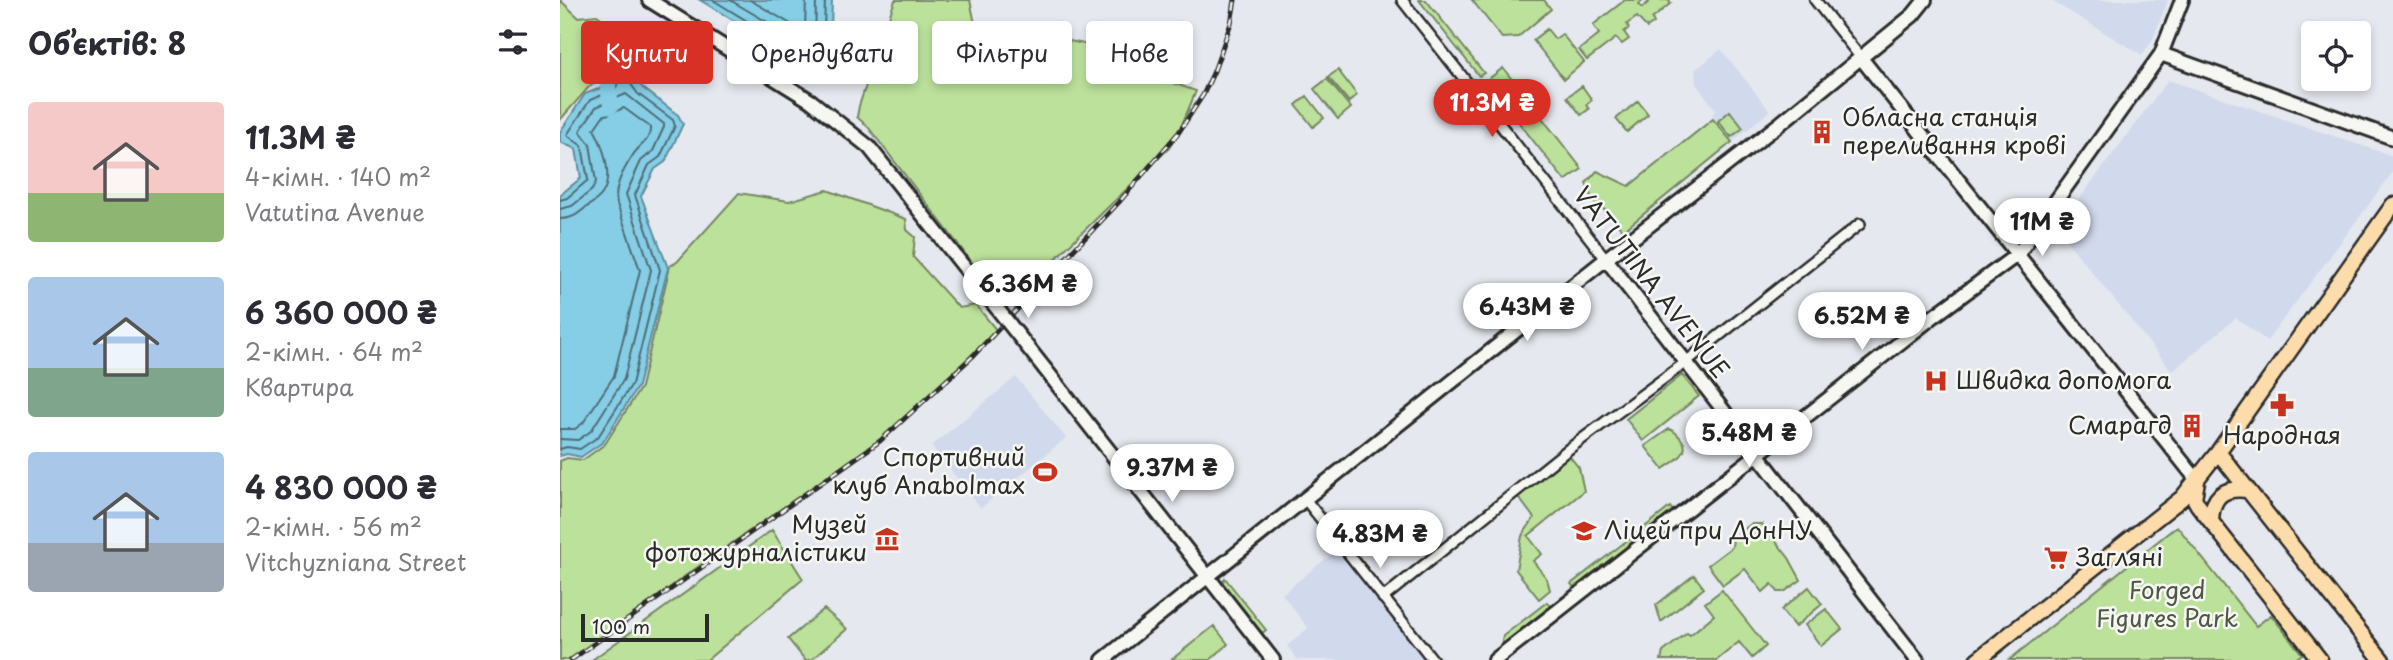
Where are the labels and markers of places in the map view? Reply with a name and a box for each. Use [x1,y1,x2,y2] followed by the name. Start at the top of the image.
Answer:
[1427,80,1557,139] pin: 11.3M ₴
[1842,98,2067,162] place label: Обласна станція переливання крові
[1808,118,1836,146] building icon: Обласна станція переливання крові
[1993,198,2091,258] pin: 11M ₴
[963,260,1093,320] pin: 6.36M ₴
[1462,284,1592,343] pin: 6.43M ₴
[1797,292,1927,352] pin: 6.52M ₴
[1956,361,2171,397] place label: Швидка допомога
[1922,367,1950,395] hospital icon: Швидка допомога
[2268,391,2296,419] pharmacy icon: Народная
[2068,406,2172,442] place label: Смарагд
[1684,410,1814,469] pin: 5.48M ₴
[2178,412,2206,440] building icon: Смарагд
[2223,416,2341,452] place label: Народная
[833,438,1025,502] place label: Спортивний клуб Anabolmax
[1107,444,1237,504] pin: 9.37M ₴
[1031,458,1059,486] sports icon: Спортивний клуб Anabolmax
[645,505,867,569] place label: Музей фотожурналістики
[1315,510,1445,570] pin: 4.83M ₴
[1604,511,1812,547] place label: Ліцей при ДонНУ
[1570,517,1598,545] school or university icon: Ліцей при ДонНУ
[873,525,901,553] museum icon: Музей фотожурналістики
[2076,538,2163,574] place label: Загляні
[2042,544,2070,572] supermarket icon: Загляні

